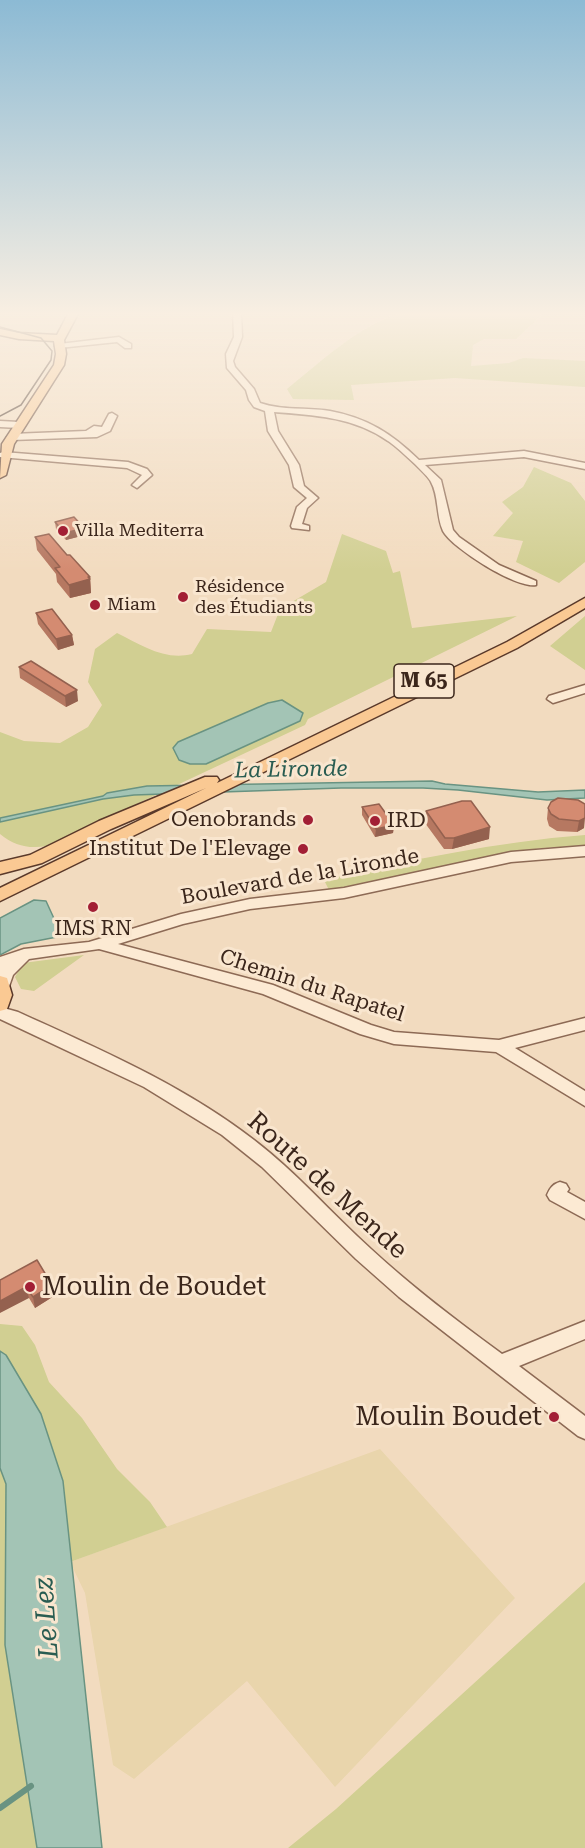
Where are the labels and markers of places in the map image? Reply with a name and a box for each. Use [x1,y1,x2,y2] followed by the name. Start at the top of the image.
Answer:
[75,520,204,542] place label: Villa Mediterra
[56,524,70,538] marker: Villa Mediterra
[195,576,313,618] place label: Résidence des Étudiants
[176,590,190,604] marker: Résidence des Étudiants
[107,594,156,616] place label: Miam
[88,598,102,612] marker: Miam
[171,807,296,833] place label: Oenobrands
[387,808,426,834] place label: IRD
[301,813,315,827] marker: Oenobrands
[368,814,382,828] marker: IRD
[89,836,291,862] place label: Institut De l'Elevage
[296,842,310,856] marker: Institut De l'Elevage
[86,900,100,914] marker: IMS RN
[54,916,132,942] place label: IMS RN
[42,1271,266,1303] place label: Moulin de Boudet
[23,1280,37,1294] marker: Moulin de Boudet
[355,1401,542,1433] place label: Moulin Boudet
[547,1410,561,1424] marker: Moulin Boudet

